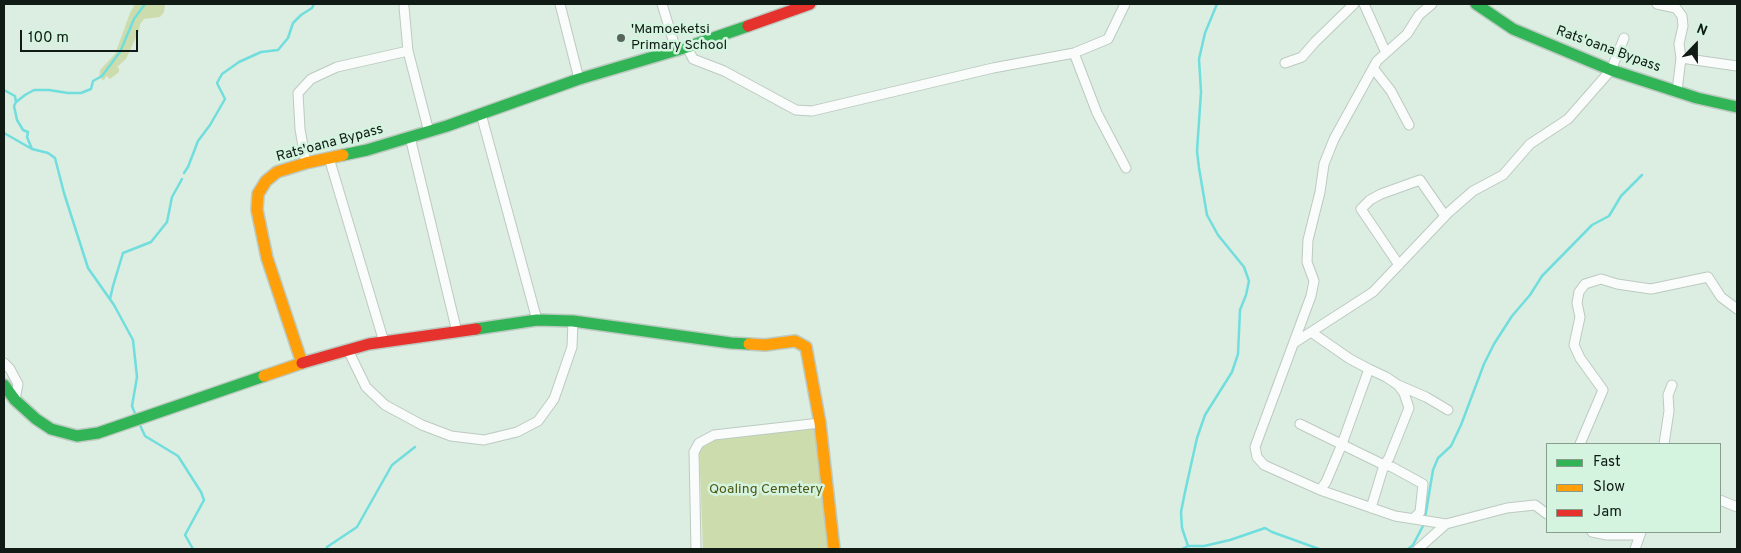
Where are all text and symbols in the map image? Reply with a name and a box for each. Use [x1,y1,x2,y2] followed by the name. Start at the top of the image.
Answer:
[22,20,140,52] scale bar
[1671,20,1721,70] north arrow
[1694,21,1710,40] text: N
[631,22,727,54] place label: 'Mamoeketsi Primary School
[1553,23,1663,77] street label: Rats'oana Bypass
[28,29,69,48] text: 100 m
[615,32,627,44] marker: 'Mamoeketsi Primary School
[275,122,385,166] street label: Rats'oana Bypass
[1546,443,1721,533] legend
[1593,453,1621,472] text: Fast
[1593,478,1625,497] text: Slow
[709,482,823,498] park label: Qoaling Cemetery
[1593,503,1622,522] text: Jam

